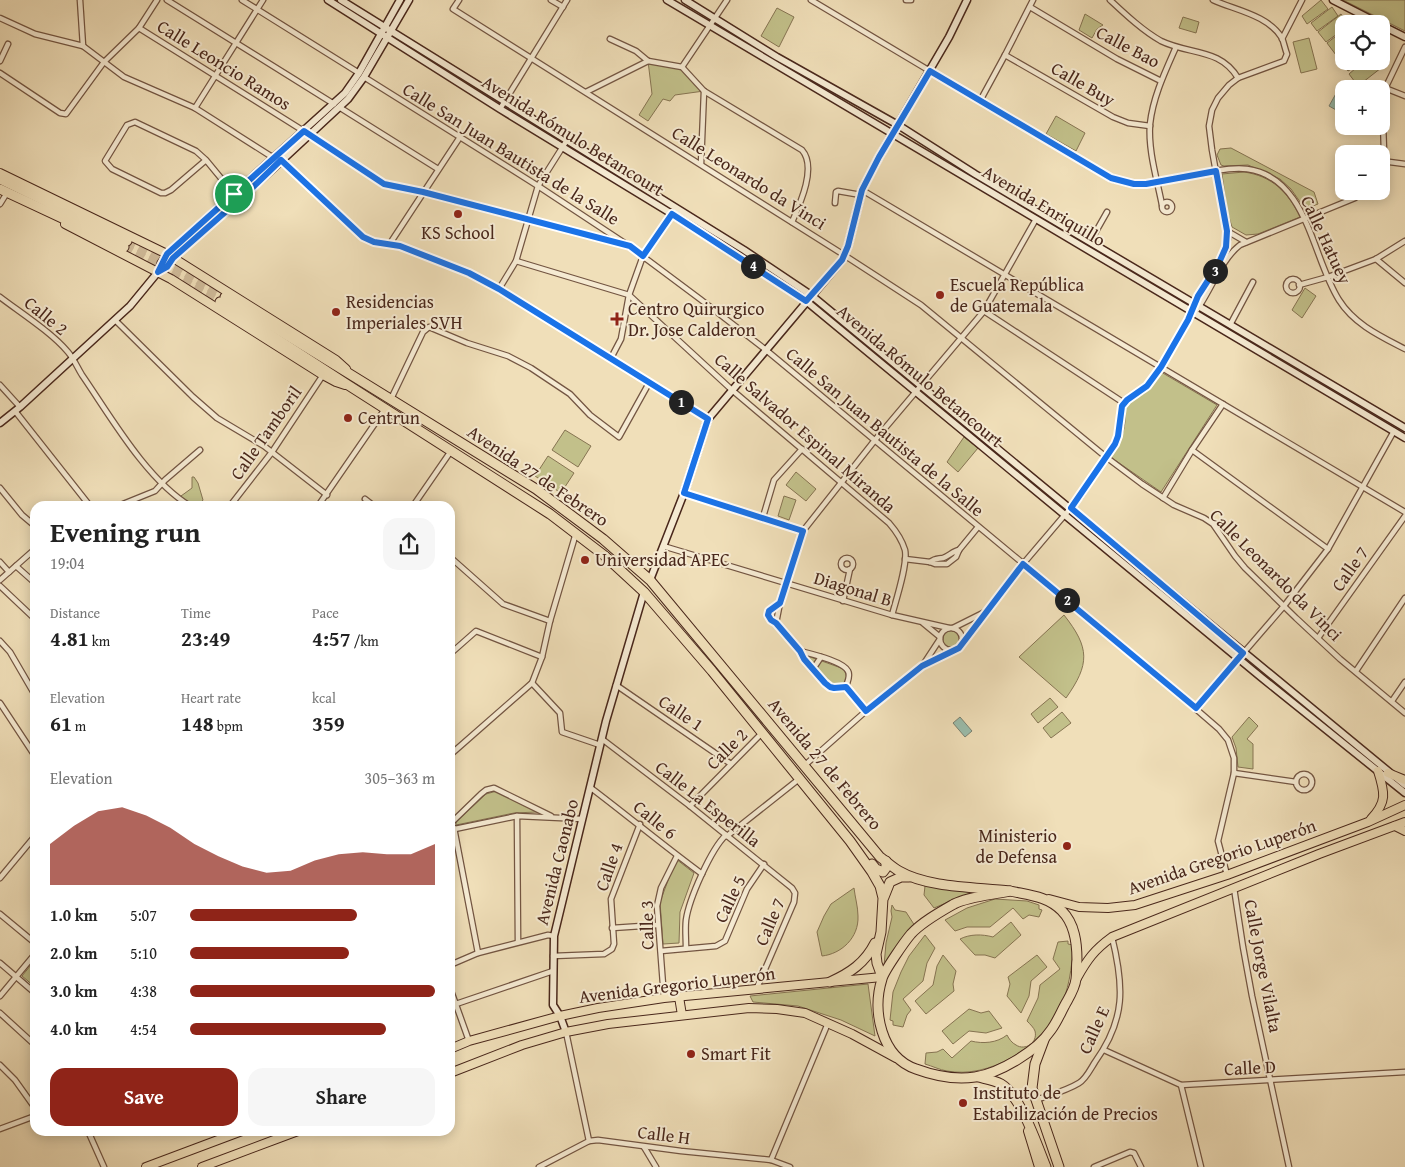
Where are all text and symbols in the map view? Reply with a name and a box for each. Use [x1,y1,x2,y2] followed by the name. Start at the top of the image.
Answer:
[152,12,296,117] street label: Calle Leoncio Ramos
[1335,15,1390,200] map controls
[1335,15,1390,70] button: locate
[1092,19,1165,75] street label: Calle Bao
[1046,54,1120,113] street label: Calle Buy
[477,68,670,203] street label: Avenida Rómulo Betancourt
[398,76,625,232] street label: Calle San Juan Bautista de la Salle
[1335,80,1390,135] button: +
[667,119,832,236] street label: Calle Leonardo da Vinci
[1335,145,1390,200] button: −
[978,158,1111,253] street label: Avenida Enriquillo
[213,173,255,215] pin
[220,180,248,208] icon: arrive
[1294,191,1359,288] street label: Calle Hatuey
[452,208,464,220] marker: KS School
[421,219,495,246] place label: KS School
[740,254,766,278] pin: 4
[750,256,757,276] text: 4
[1202,258,1228,284] pin: 3
[1212,261,1219,281] text: 3
[950,271,1085,319] place label: Escuela República de Guatemala
[346,288,463,336] place label: Residencias Imperiales SVH
[934,289,946,301] marker: Escuela República de Guatemala
[19,290,74,342] street label: Calle 2
[628,295,764,343] place label: Centro Quirurgico Dr. Jose Calderon
[831,298,1010,454] street label: Avenida Rómulo Betancourt
[330,306,342,318] marker: Residencias Imperiales SVH
[610,312,624,326] marker: Centro Quirurgico Dr. Jose Calderon
[780,340,990,523] street label: Calle San Juan Bautista de la Salle
[709,346,902,520] street label: Calle Salvador Espinal Miranda
[223,380,308,485] street label: Calle Tamboril
[668,390,694,414] pin: 1
[678,392,685,412] text: 1
[358,404,420,431] place label: Centrun
[342,412,354,424] marker: Centrun
[462,418,614,533] street label: Avenida 27 de Febrero
[1204,502,1349,647] street label: Calle Leonardo da Vinci
[50,511,201,552] text: Evening run
[383,518,435,570] button: share
[1324,541,1375,597] street label: Calle 7
[595,546,730,573] place label: Universidad APEC
[50,551,85,575] text: 19:04
[579,554,591,566] marker: Universidad APEC
[811,564,896,613] street label: Diagonal B
[1054,588,1080,612] pin: 2
[1064,590,1071,610] text: 2
[50,603,100,623] text: Distance
[181,603,211,623] text: Time
[312,603,339,623] text: Pace
[50,623,89,654] text: 4.81
[181,623,230,654] text: 23:49
[312,623,351,654] text: 4:57
[89,631,110,651] text: km
[351,631,379,651] text: /km
[50,688,105,708] text: Elevation
[181,688,241,708] text: Heart rate
[312,688,336,708] text: kcal
[653,688,709,738] street label: Calle 1
[762,692,889,836] street label: Avenida 27 de Febrero
[50,708,72,739] text: 61
[181,708,214,739] text: 148
[312,708,345,739] text: 359
[72,716,86,736] text: m
[214,716,243,736] text: bpm
[700,722,754,776] street label: Calle 2
[650,754,767,854] street label: Calle La Esperilla
[50,766,113,790] text: Elevation
[365,766,435,790] text: 305–363 m
[628,794,683,846] street label: Calle 6
[528,796,585,928] street label: Avenida Caonabo
[1124,812,1320,901] street label: Avenida Gregorio Luperón
[976,822,1057,870] place label: Ministerio de Defensa
[588,839,629,895] street label: Calle 4
[1061,840,1073,852] marker: Ministerio de Defensa
[707,871,752,927] street label: Calle 5
[747,894,792,950] street label: Calle 7
[1237,897,1290,1035] street label: Calle Jorge Vilalta
[633,900,660,950] street label: Calle 3
[50,903,97,927] text: 1.0 km
[130,903,157,927] text: 5:07
[50,941,97,965] text: 2.0 km
[130,941,157,965] text: 5:10
[577,959,777,1010] street label: Avenida Gregorio Luperón
[50,979,97,1003] text: 3.0 km
[130,979,157,1003] text: 4:38
[1071,1002,1116,1058] street label: Calle E
[50,1017,97,1041] text: 4.0 km
[130,1017,157,1041] text: 4:54
[701,1040,772,1067] place label: Smart Fit
[685,1048,697,1060] marker: Smart Fit
[1223,1053,1277,1082] street label: Calle D
[50,1068,238,1126] button: Save
[248,1068,435,1126] button: Share
[973,1079,1158,1127] place label: Instituto de Estabilización de Precios
[957,1097,969,1109] marker: Instituto de Estabilización de Precios
[636,1118,692,1151] street label: Calle H

